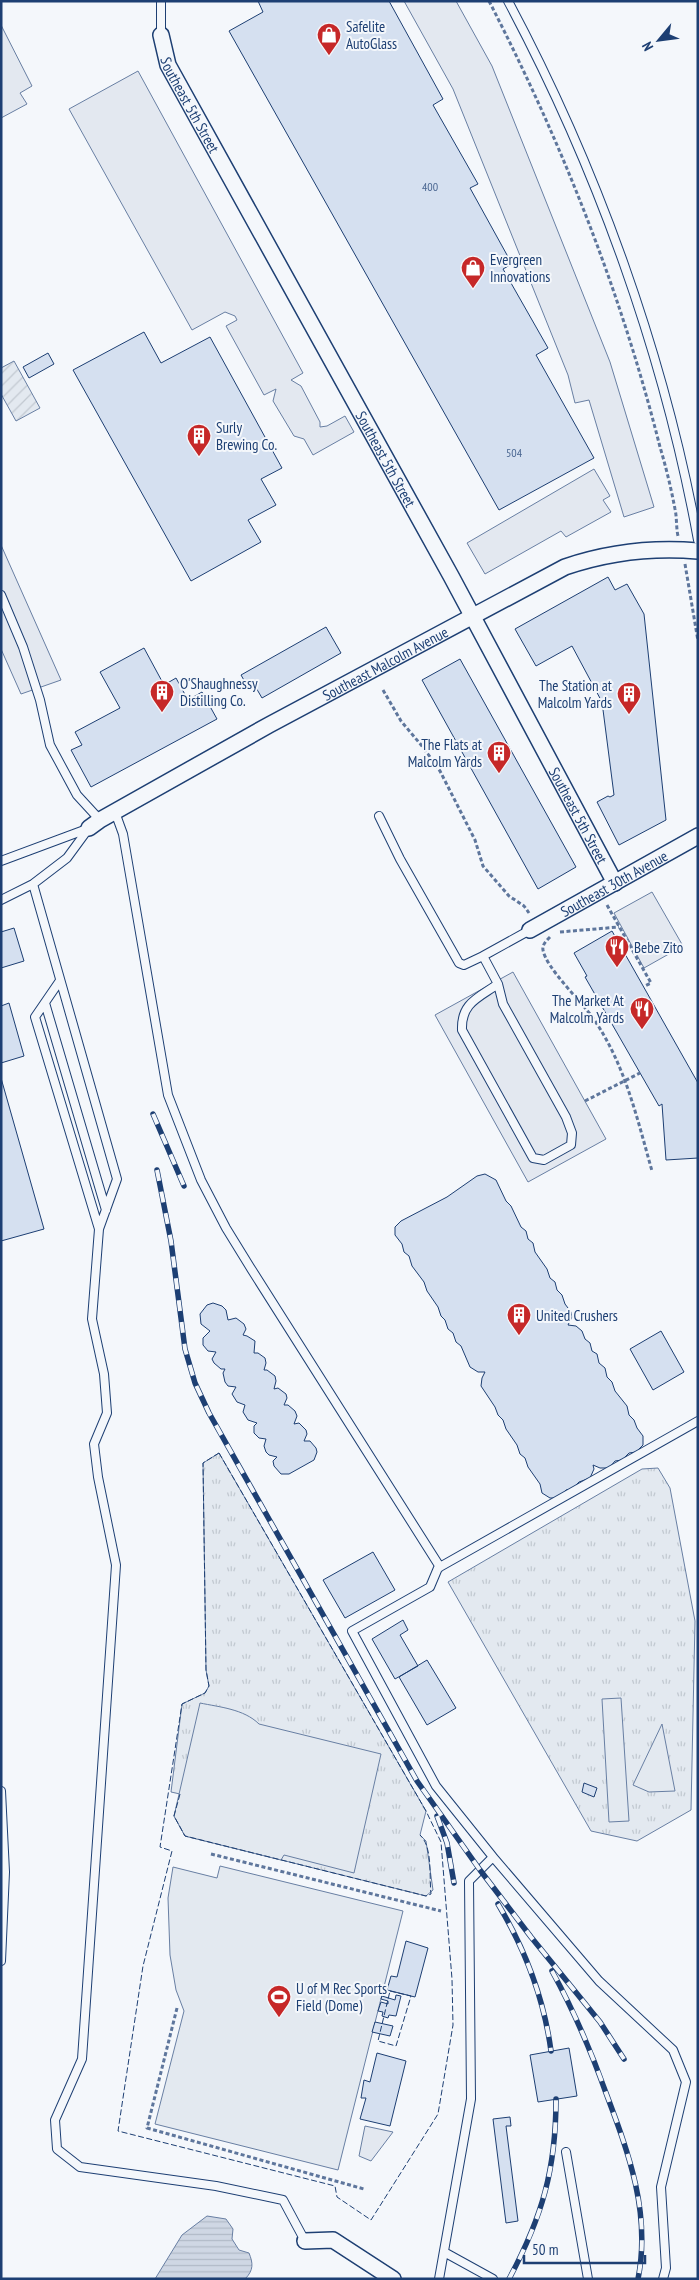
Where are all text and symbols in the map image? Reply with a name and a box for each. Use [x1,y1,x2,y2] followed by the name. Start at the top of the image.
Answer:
[634,15,684,65] north arrow
[346,17,397,53] place label: Safelite AutoGlass
[316,22,342,56] shop icon: Safelite AutoGlass
[638,39,657,54] text: N
[157,55,224,156] street label: Southeast 5th Street
[422,179,438,194] house number: 400
[490,250,550,286] place label: Evergreen Innovations
[460,255,486,289] shop icon: Evergreen Innovations
[352,408,420,510] street label: Southeast 5th Street
[216,418,277,454] place label: Surly Brewing Co.
[186,423,212,457] building icon: Surly Brewing Co.
[506,445,523,460] house number: 504
[319,622,451,704] street label: Southeast Malcolm Avenue
[180,674,258,710] place label: O'Shaughnessy Distilling Co.
[538,676,612,712] place label: The Station at Malcolm Yards
[149,679,175,713] building icon: O'Shaughnessy Distilling Co.
[616,681,642,715] building icon: The Station at Malcolm Yards
[408,735,482,771] place label: The Flats at Malcolm Yards
[486,740,512,774] building icon: The Flats at Malcolm Yards
[545,764,612,867] street label: Southeast 5th Street
[557,846,671,921] street label: Southeast 30th Avenue
[604,934,630,968] restaurant icon: Bebe Zito
[634,938,683,957] place label: Bebe Zito
[550,991,624,1027] place label: The Market At Malcolm Yards
[629,996,655,1030] restaurant icon: The Market At Malcolm Yards
[506,1302,532,1336] building icon: United Crushers
[536,1306,618,1325] place label: United Crushers
[296,1979,387,2015] place label: U of M Rec Sports Field (Dome)
[266,1984,292,2018] sports icon: U of M Rec Sports Field (Dome)
[524,2232,645,2264] scale bar
[532,2240,558,2259] text: 50 m

